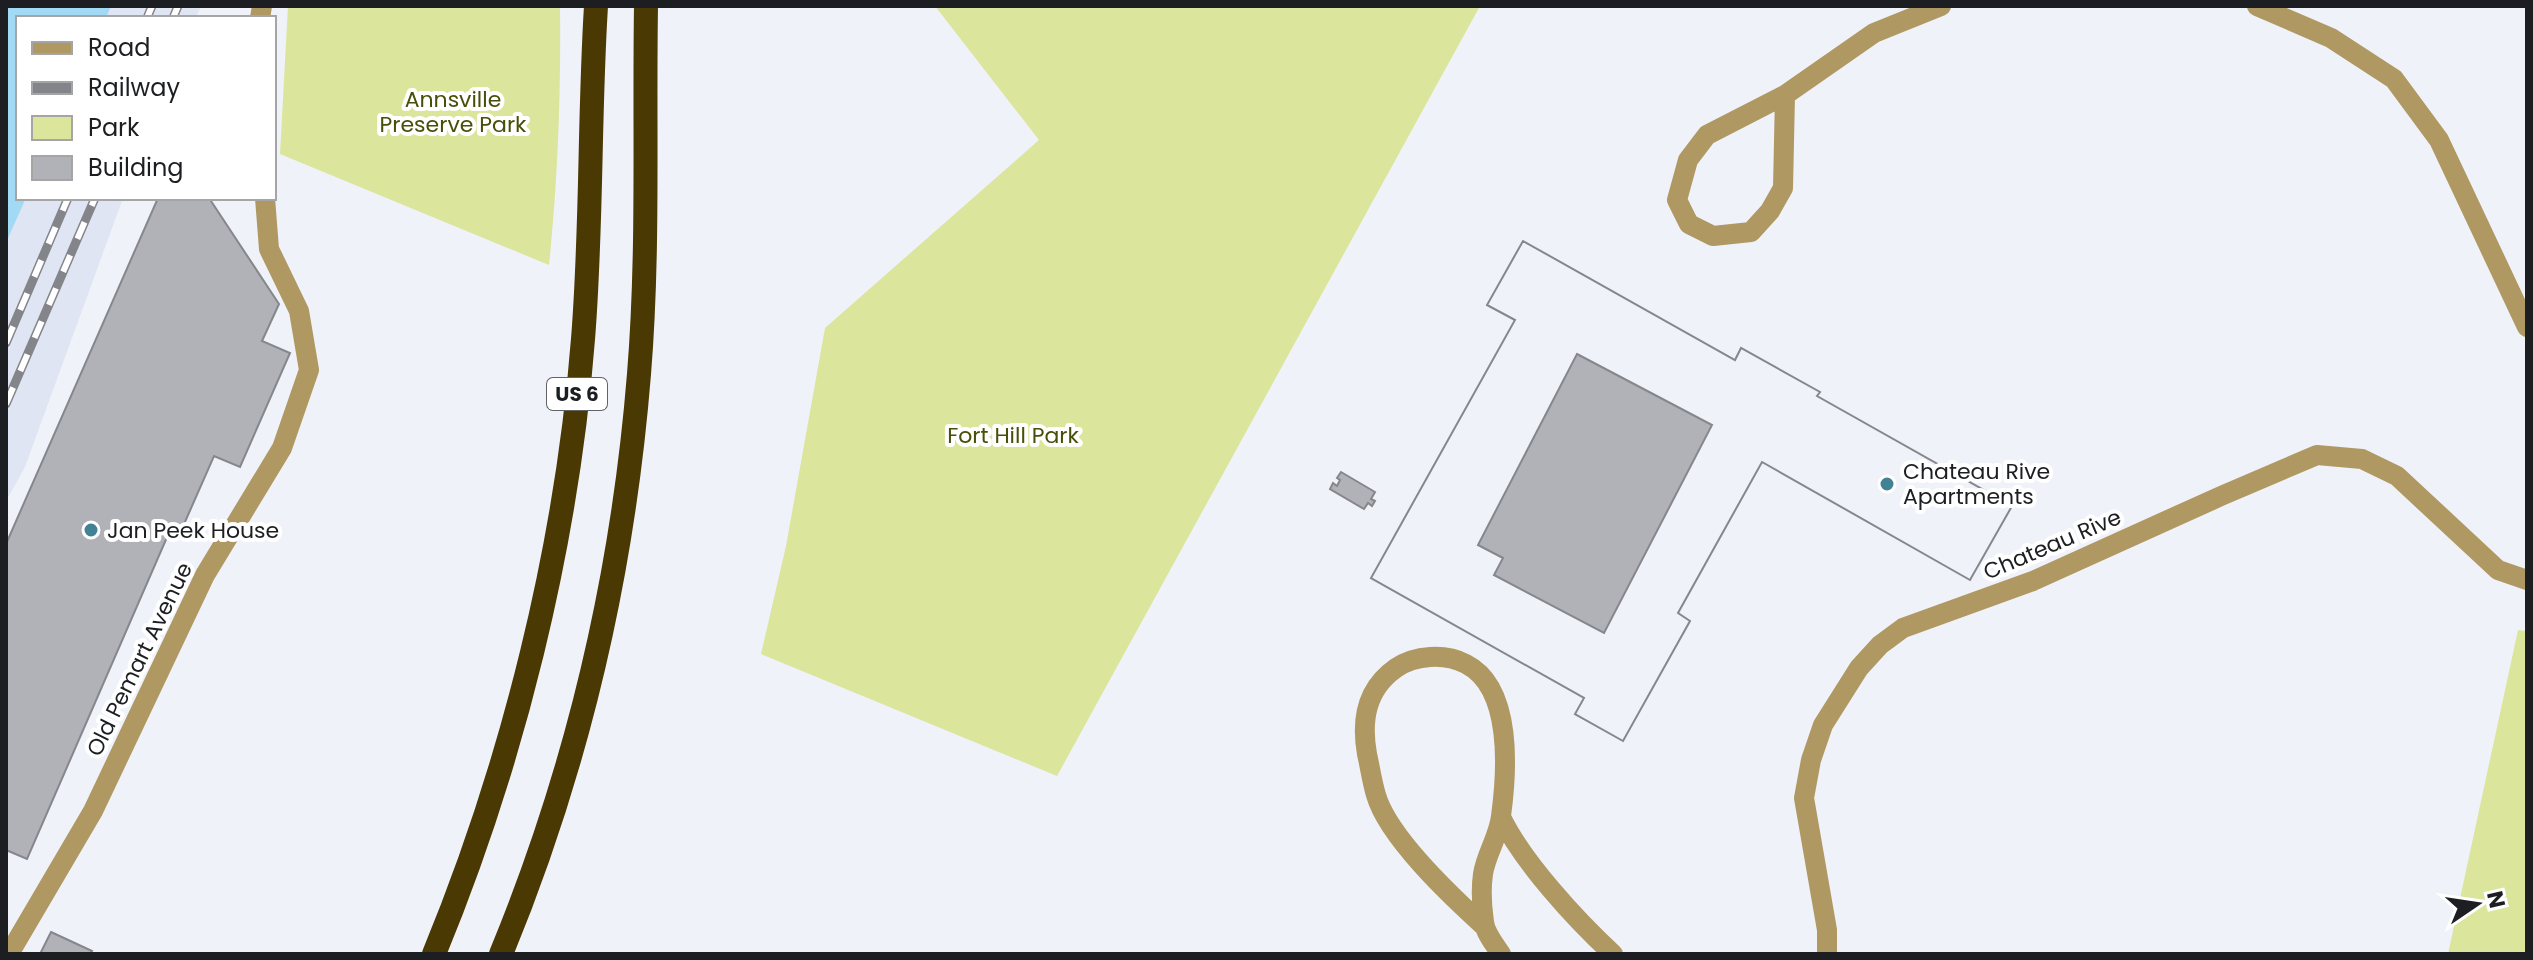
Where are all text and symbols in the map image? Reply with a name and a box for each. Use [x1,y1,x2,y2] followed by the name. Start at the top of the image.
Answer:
[16,16,276,200] legend
[88,31,150,64] text: Road
[88,71,181,104] text: Railway
[380,84,527,140] park label: Annsville Preserve Park
[88,111,140,144] text: Park
[88,151,184,184] text: Building
[547,378,607,410] road number: US 6
[947,420,1080,451] park label: Fort Hill Park
[1903,456,2050,512] place label: Chateau Rive Apartments
[1878,475,1896,493] marker: Chateau Rive Apartments
[1978,501,2126,587] street label: Chateau Rive
[107,515,279,546] place label: Jan Peek House
[82,521,100,539] marker: Jan Peek House
[79,557,200,761] street label: Old Pemart Avenue
[2437,864,2517,944] north arrow
[2479,888,2513,911] text: N

